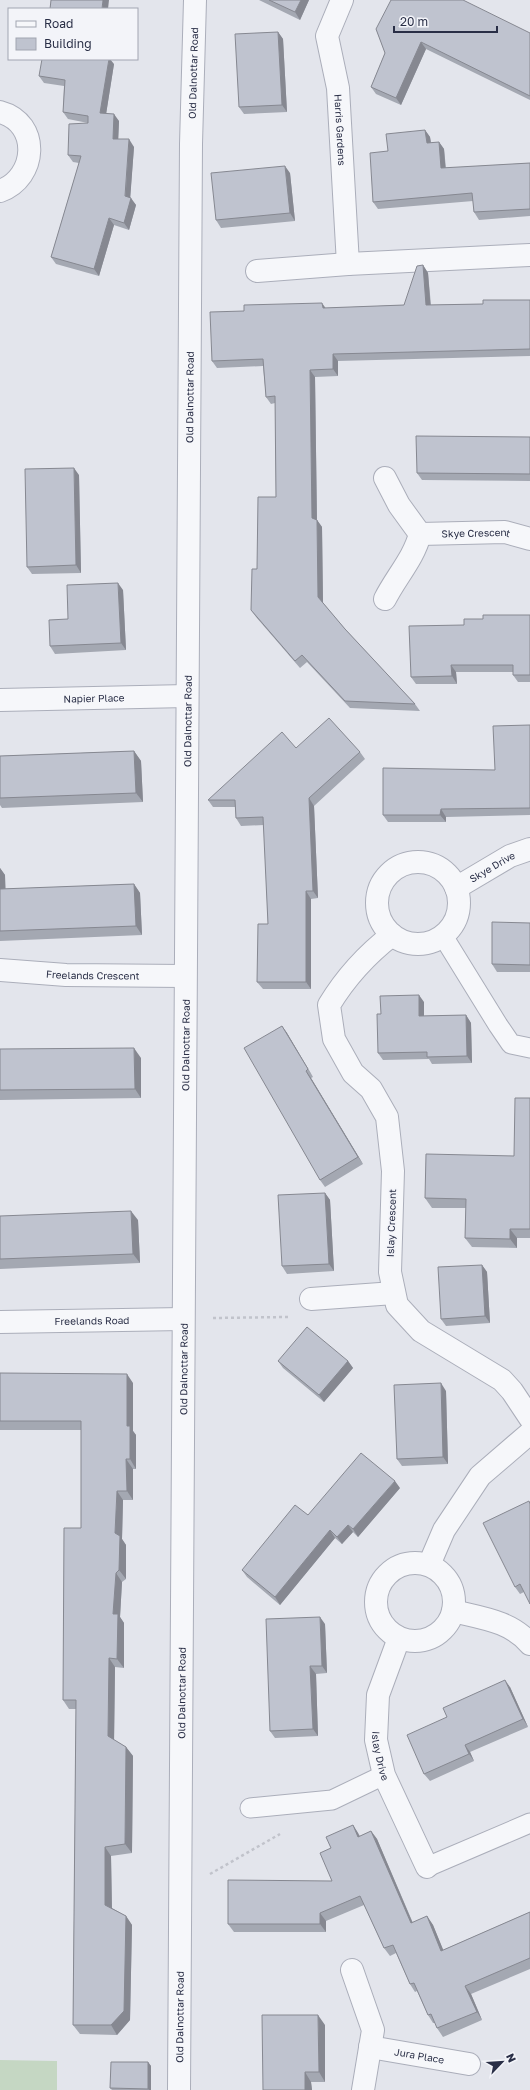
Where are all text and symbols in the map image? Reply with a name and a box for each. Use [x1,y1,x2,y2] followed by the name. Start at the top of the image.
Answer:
[8,8,138,60] legend
[394,8,497,34] scale bar
[400,14,428,29] text: 20 m
[44,16,73,31] text: Road
[186,27,200,119] street label: Old Dalnottar Road
[44,36,92,51] text: Building
[332,94,348,166] street label: Harris Gardens
[183,351,196,443] street label: Old Dalnottar Road
[441,526,512,539] street label: Skye Crescent
[181,675,194,767] street label: Old Dalnottar Road
[63,691,125,705] street label: Napier Place
[467,849,516,885] street label: Skye Drive
[46,968,140,982] street label: Freelands Crescent
[179,999,192,1091] street label: Old Dalnottar Road
[384,1189,398,1257] street label: Islay Crescent
[54,1314,130,1327] street label: Freelands Road
[177,1323,190,1415] street label: Old Dalnottar Road
[175,1647,188,1739] street label: Old Dalnottar Road
[370,1731,392,1783] street label: Islay Drive
[173,1971,186,2063] street label: Old Dalnottar Road
[482,2042,522,2082] north arrow
[393,2045,445,2066] street label: Jura Place
[504,2051,519,2064] text: N

